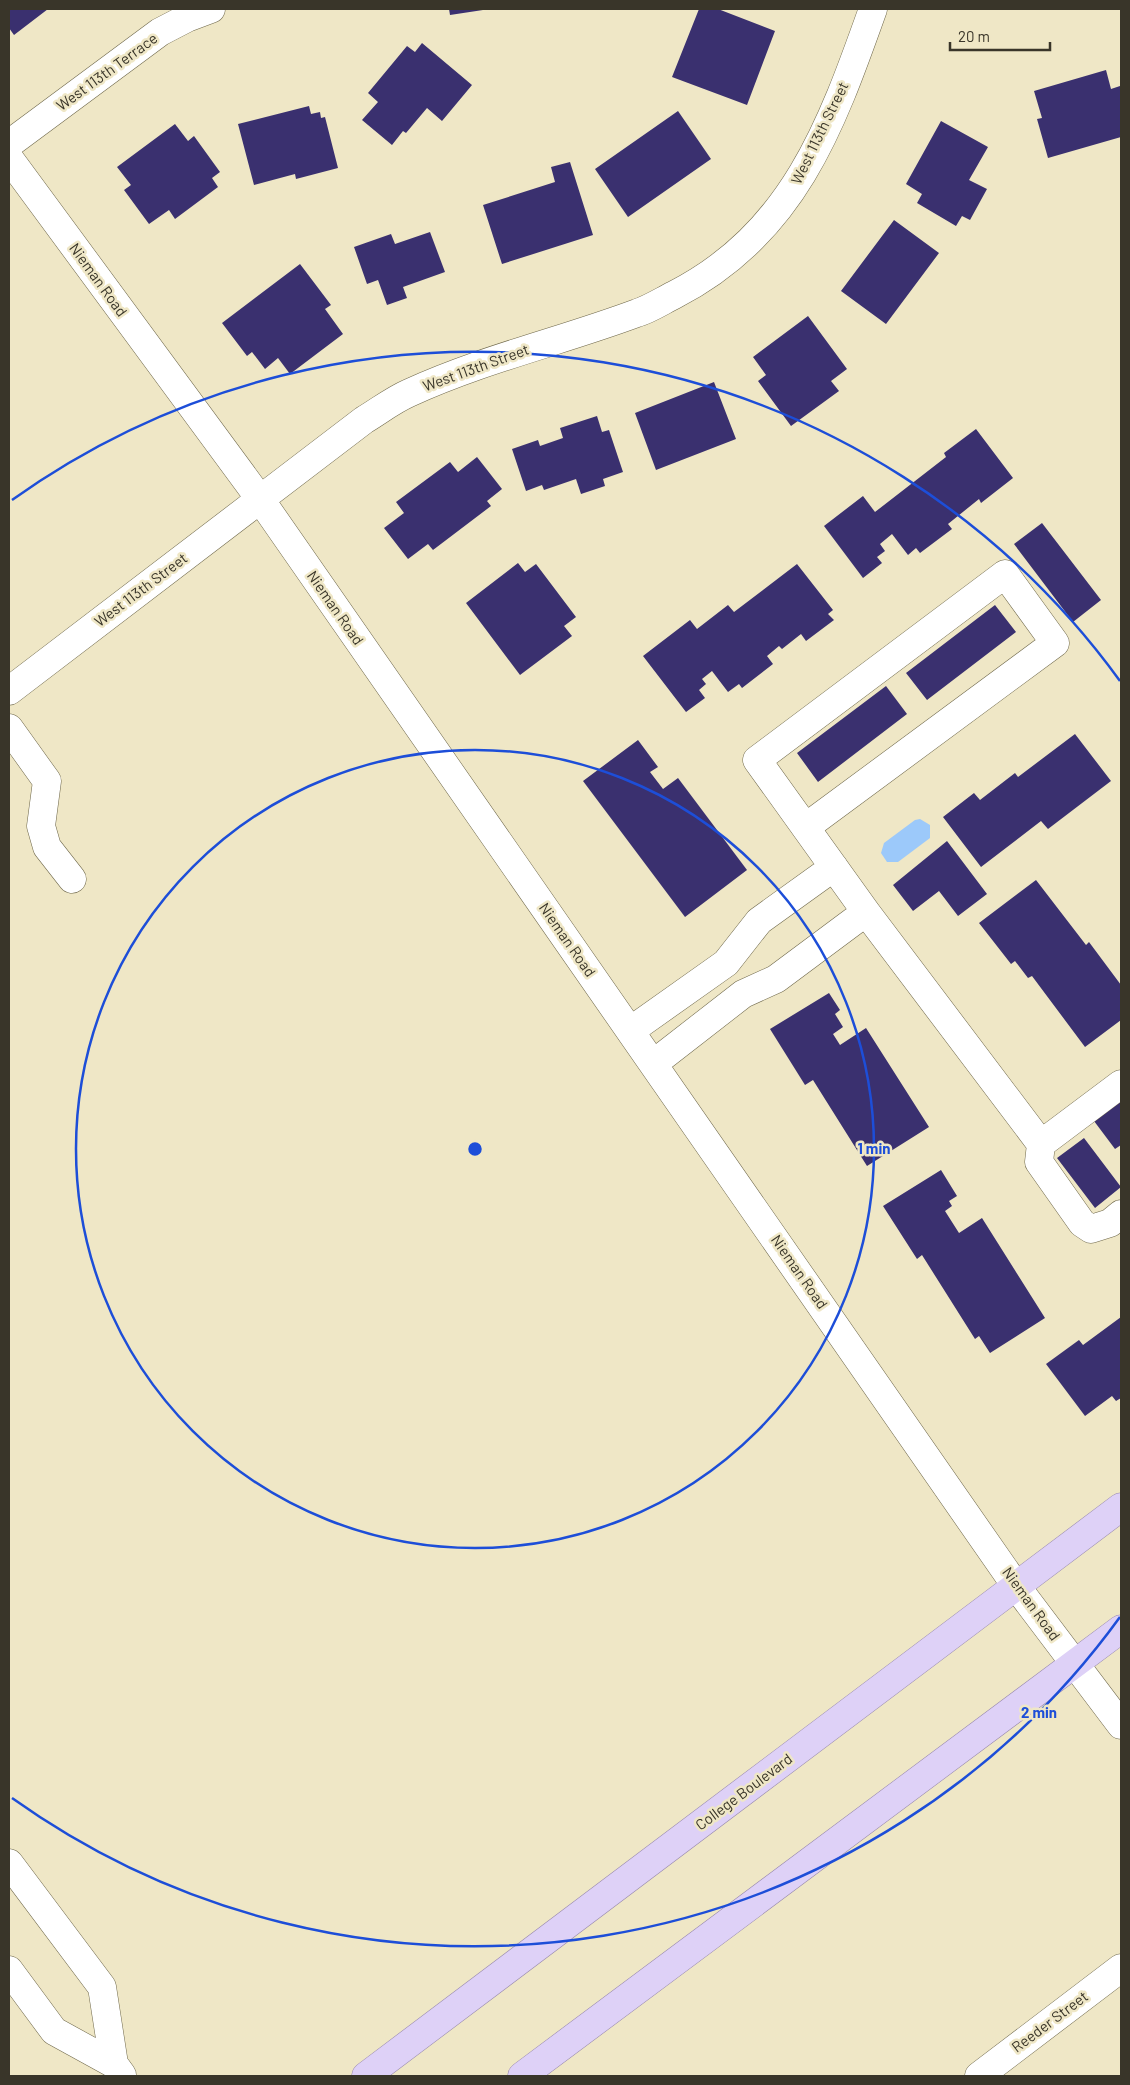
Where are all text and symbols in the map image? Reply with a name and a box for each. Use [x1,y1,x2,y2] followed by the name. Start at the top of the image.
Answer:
[950,20,1050,52] scale bar
[958,27,990,45] text: 20 m
[52,28,160,114] street label: West 113th Terrace
[787,78,852,187] street label: West 113th Street
[66,239,131,320] street label: Nieman Road
[420,339,531,395] street label: West 113th Street
[90,548,190,630] street label: West 113th Street
[304,567,368,648] street label: Nieman Road
[536,899,600,980] street label: Nieman Road
[858,1139,890,1157] text: 1 min
[466,1140,484,1158] centre of rings
[768,1231,832,1312] street label: Nieman Road
[999,1563,1064,1644] street label: Nieman Road
[1021,1703,1057,1721] text: 2 min
[692,1749,795,1833] street label: College Boulevard
[1008,1987,1091,2056] street label: Reeder Street

